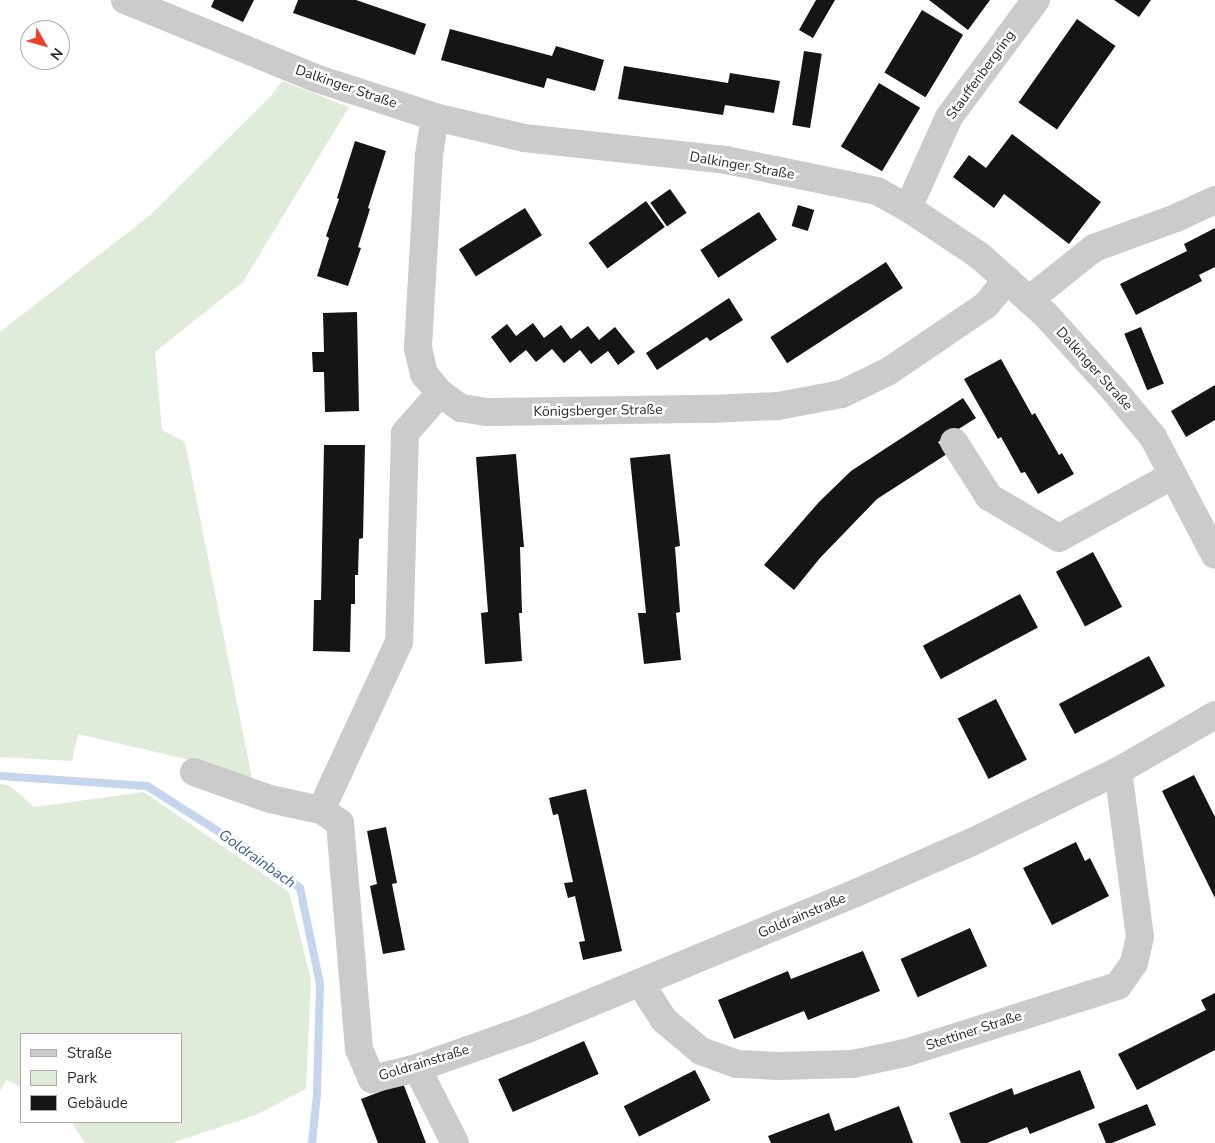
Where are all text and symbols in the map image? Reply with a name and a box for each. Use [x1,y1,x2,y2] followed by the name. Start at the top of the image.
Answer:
[20,20,70,70] north arrow
[943,27,1019,123] street label: Stauffenbergring
[46,44,67,64] text: N
[293,62,399,112] street label: Dalkinger Straße
[688,148,796,184] street label: Dalkinger Straße
[1052,324,1136,414] street label: Dalkinger Straße
[533,401,663,421] street label: Königsberger Straße
[215,826,299,892] water label: Goldrainbach
[756,890,848,942] street label: Goldrainstraße
[924,1008,1024,1054] street label: Stettiner Straße
[20,1033,182,1123] legend
[377,1041,471,1085] street label: Goldrainstraße
[67,1043,112,1063] text: Straße
[67,1068,97,1088] text: Park
[67,1093,128,1113] text: Gebäude

